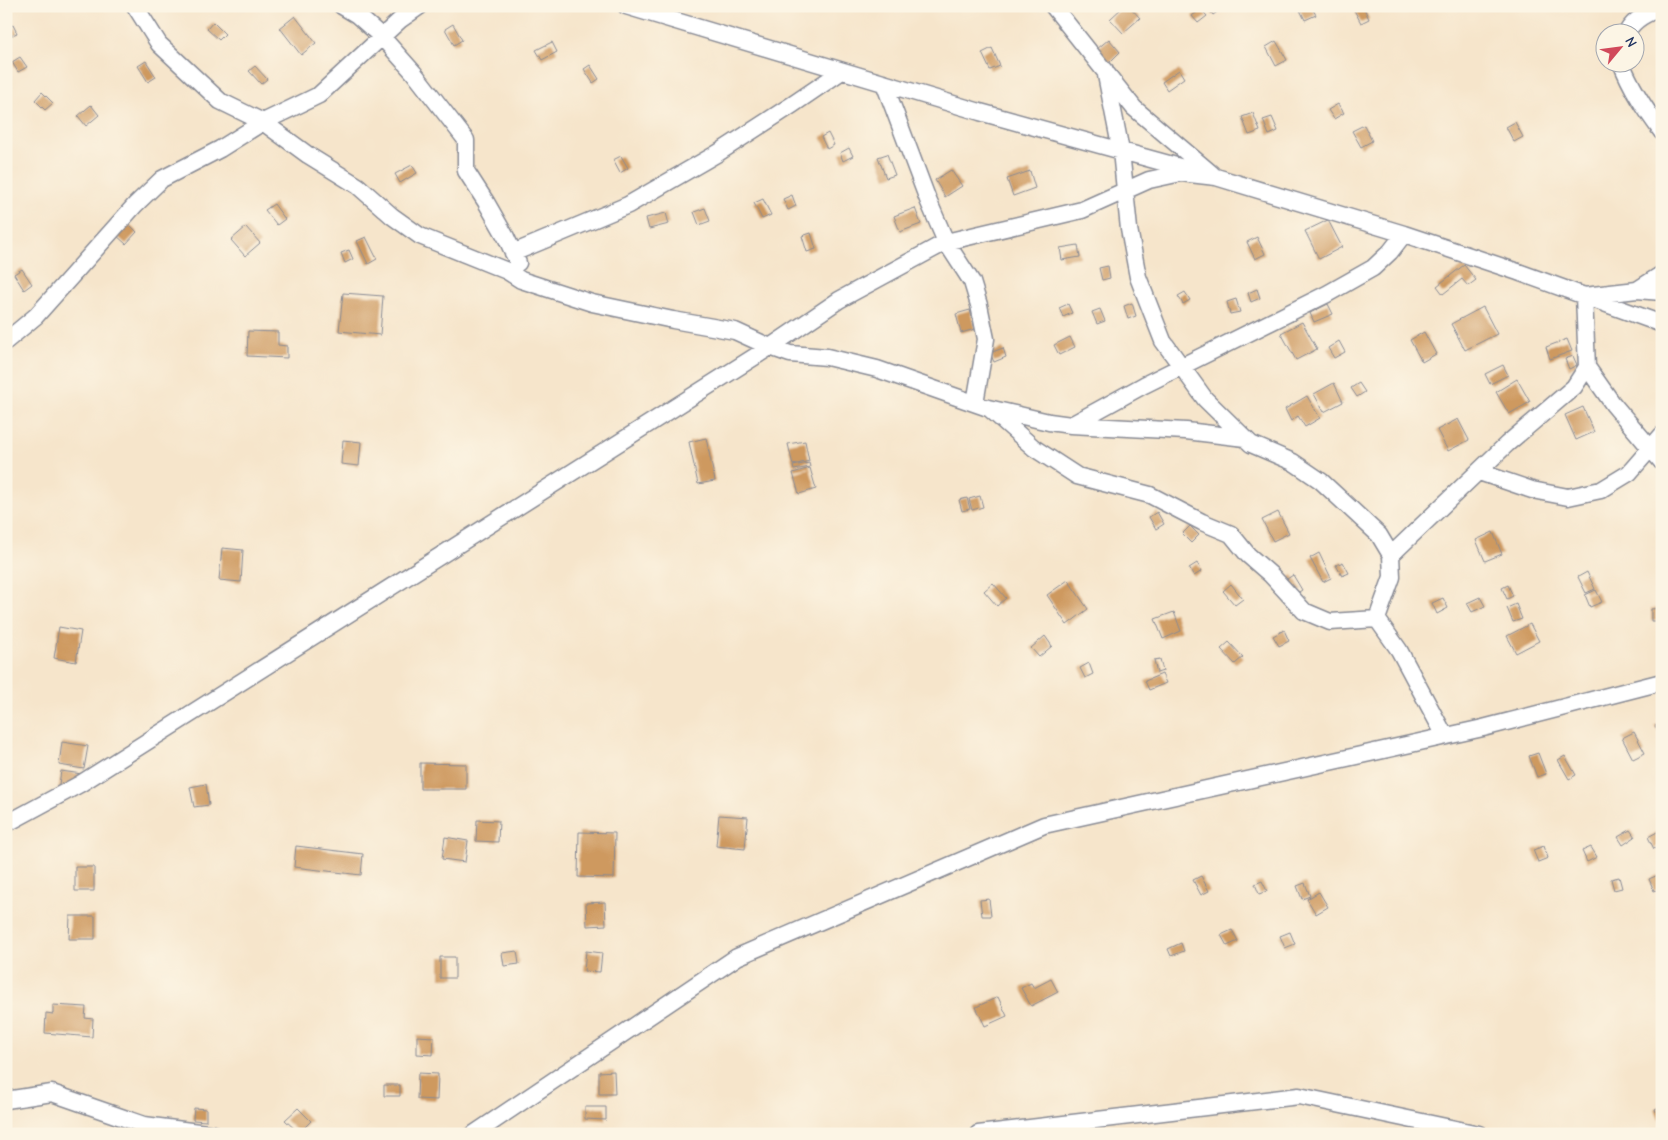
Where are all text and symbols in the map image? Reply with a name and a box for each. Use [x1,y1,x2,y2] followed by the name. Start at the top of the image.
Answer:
[1596,22,1646,72] north arrow
[1621,34,1641,50] text: N

